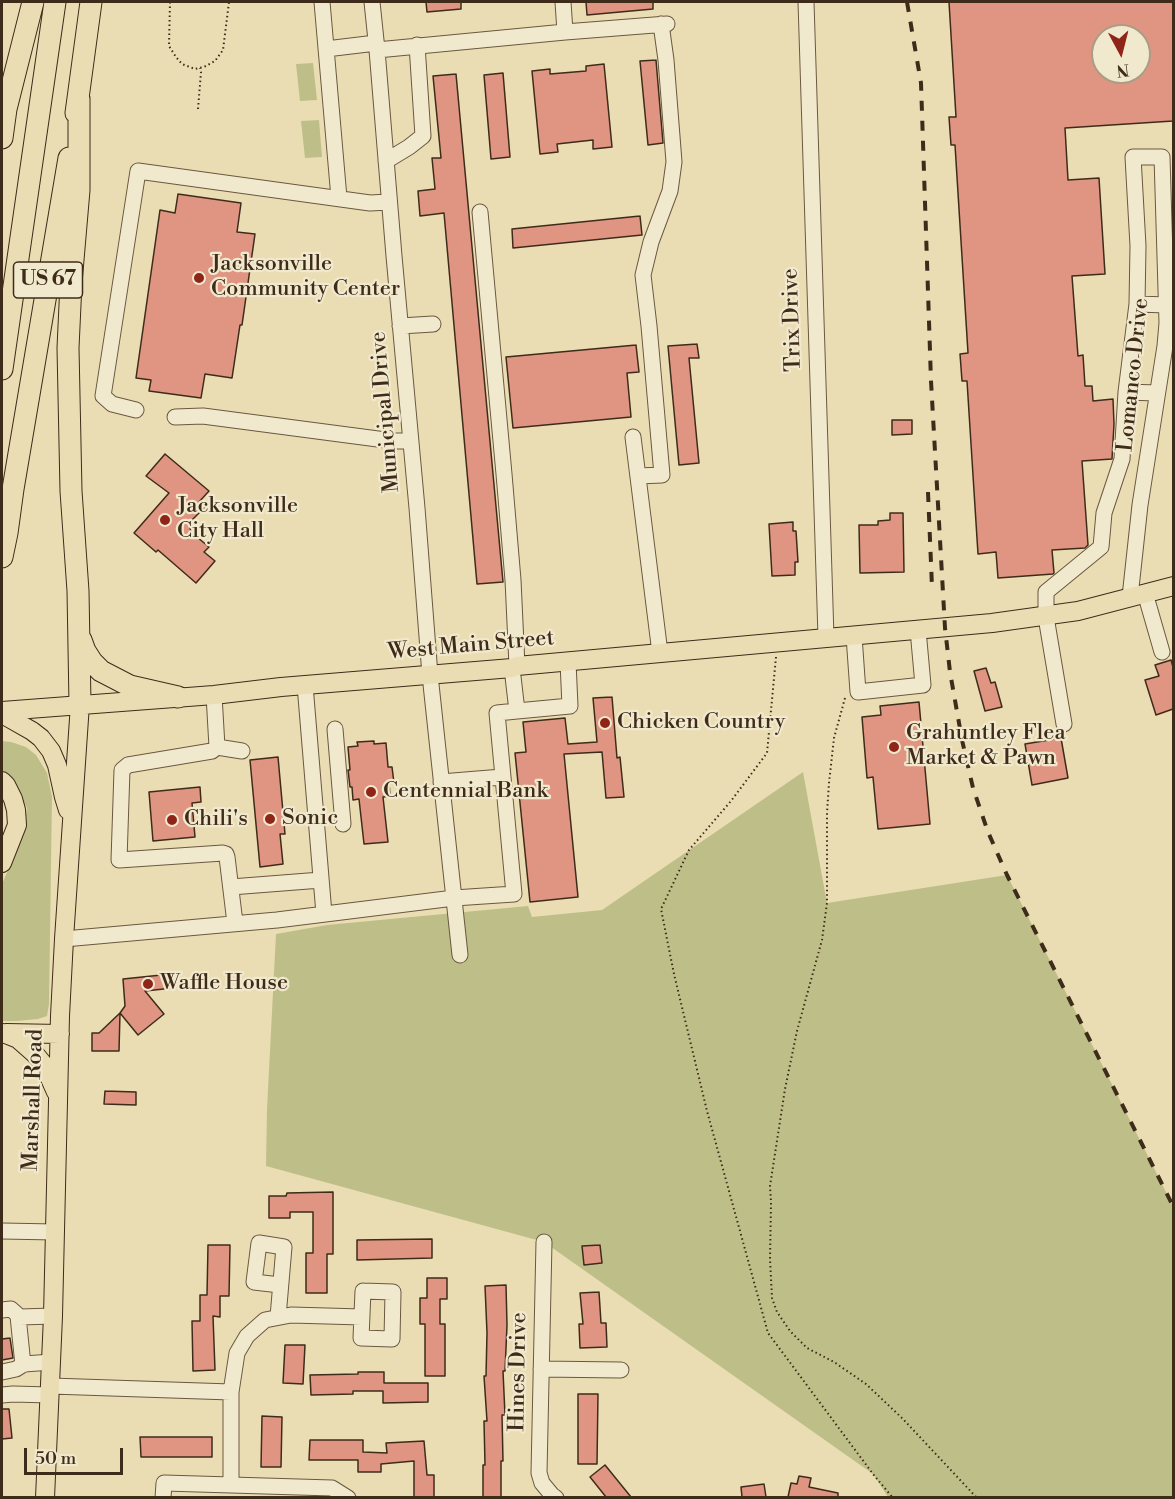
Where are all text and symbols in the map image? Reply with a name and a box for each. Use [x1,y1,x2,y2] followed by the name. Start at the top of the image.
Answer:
[1091,24,1151,84] north arrow
[1115,59,1130,81] text: N
[211,252,400,304] place label: Jacksonville Community Center
[14,262,82,298] road number: US 67
[778,268,808,372] street label: Trix Drive
[192,271,206,285] marker: Jacksonville Community Center
[1113,297,1155,453] street label: Lomanco Drive
[366,330,406,494] street label: Municipal Drive
[177,494,298,546] place label: Jacksonville City Hall
[158,513,172,527] marker: Jacksonville City Hall
[387,626,555,666] street label: West Main Street
[617,710,786,736] place label: Chicken Country
[598,716,612,730] marker: Chicken Country
[906,721,1066,772] place label: Grahuntley Flea Market & Pawn
[887,740,901,754] marker: Grahuntley Flea Market & Pawn
[383,779,548,805] place label: Centennial Bank
[364,785,378,799] marker: Centennial Bank
[282,806,338,832] place label: Sonic
[184,807,248,833] place label: Chili's
[263,812,277,826] marker: Sonic
[165,813,179,827] marker: Chili's
[160,971,288,997] place label: Waffle House
[141,977,155,991] marker: Waffle House
[18,1028,50,1172] street label: Marshall Road
[505,1312,533,1432] street label: Hines Drive
[27,1436,126,1474] scale bar
[35,1447,76,1470] text: 50 m

